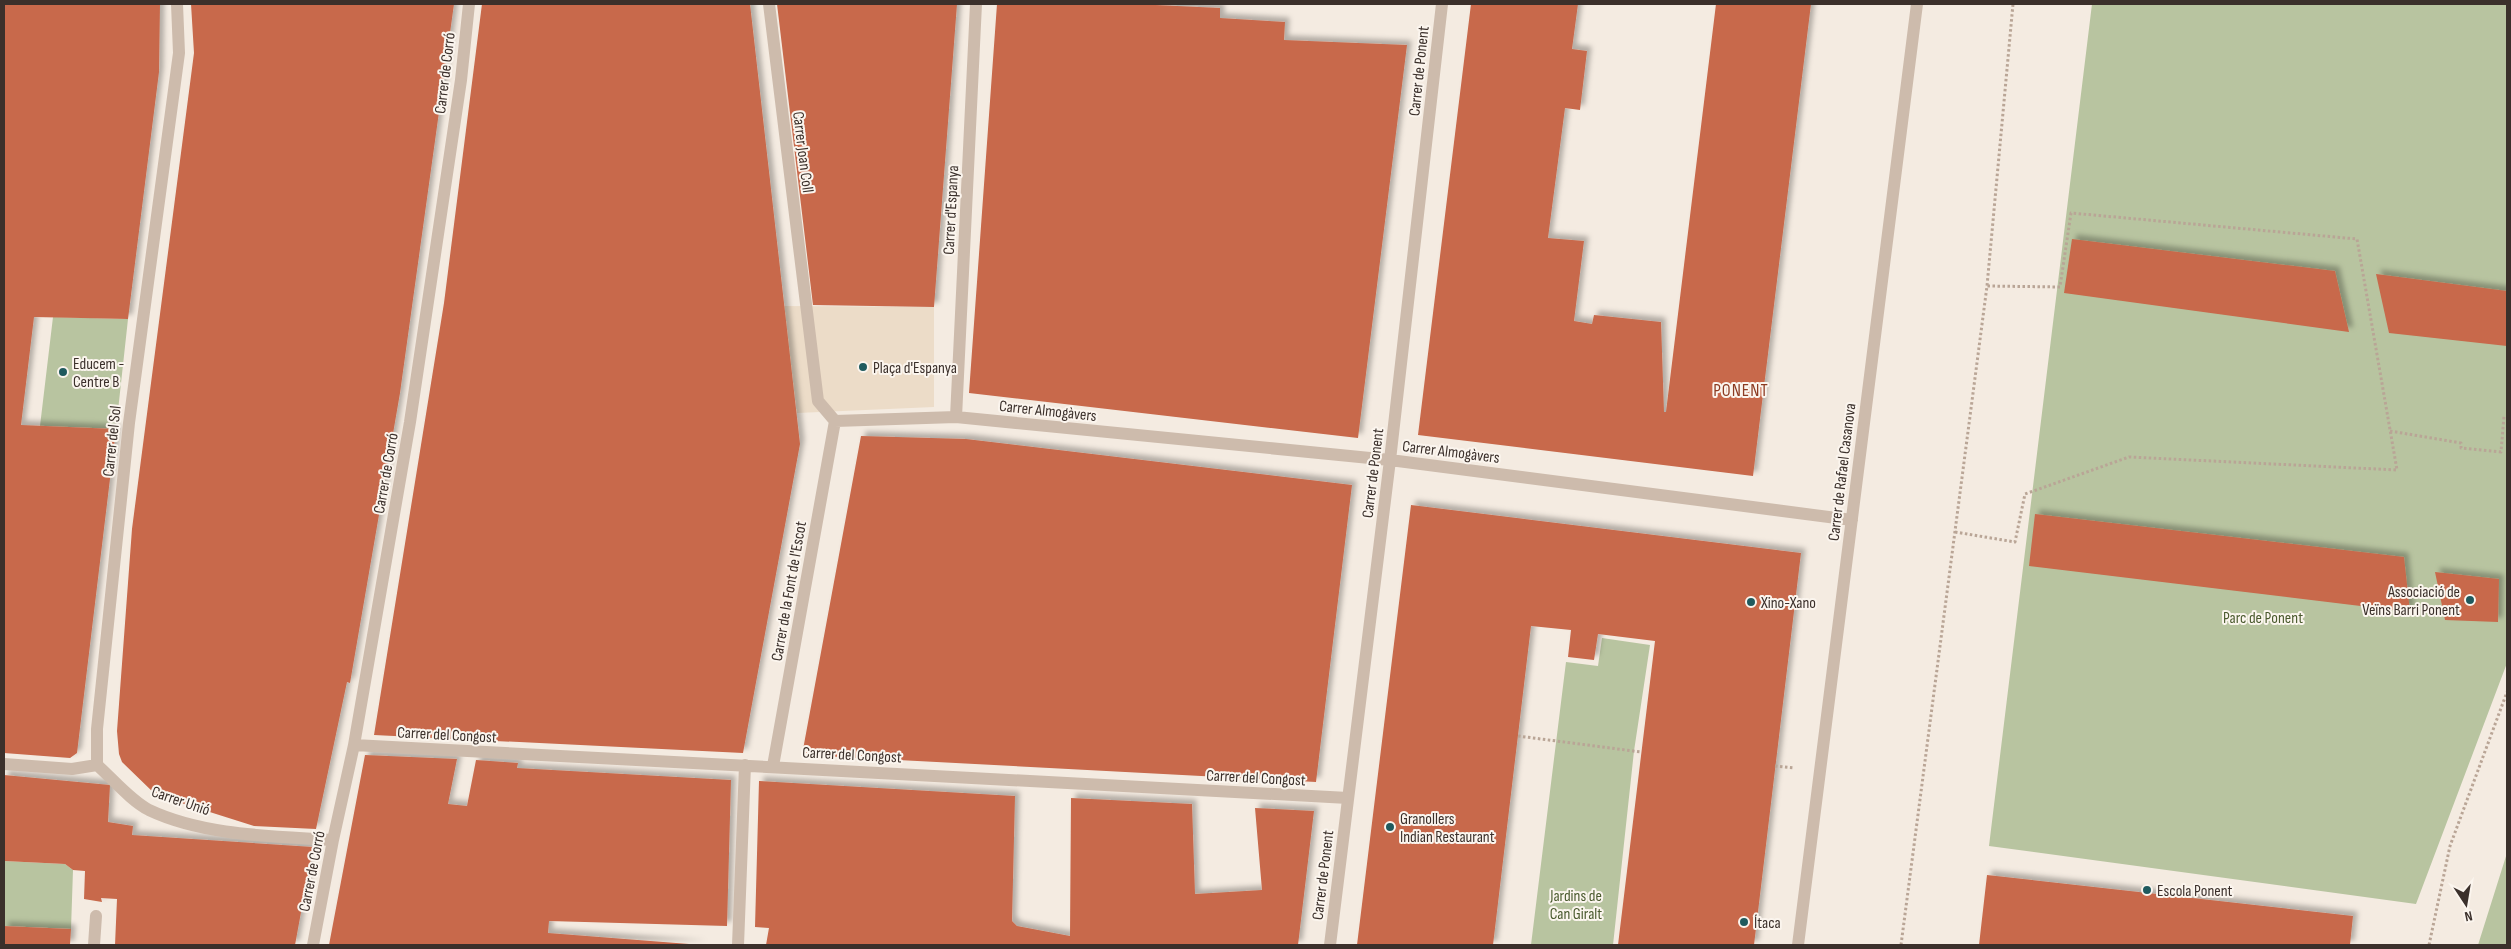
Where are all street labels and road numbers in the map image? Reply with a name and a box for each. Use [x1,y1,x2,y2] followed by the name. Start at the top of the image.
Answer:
[1405,25,1434,117] street label: Carrer de Ponent
[431,32,460,115] street label: Carrer de Corró
[788,110,817,194] street label: Carrer Joan Coll
[940,165,963,255] street label: Carrer d'Espanya
[998,397,1098,426] street label: Carrer Almogàvers
[1825,402,1860,542] street label: Carrer de Rafael Casanova
[99,405,126,478] street label: Carrer del Sol
[1359,427,1388,519] street label: Carrer de Ponent
[370,431,403,515] street label: Carrer de Corró
[1401,437,1501,468] street label: Carrer Almogàvers
[768,520,811,663] street label: Carrer de la Font de l'Escot
[397,723,497,748] street label: Carrer del Congost
[802,743,902,768] street label: Carrer del Congost
[1206,766,1306,791] street label: Carrer del Congost
[149,783,212,820] street label: Carrer Unió
[295,829,330,913] street label: Carrer de Corró
[1309,829,1338,921] street label: Carrer de Ponent

